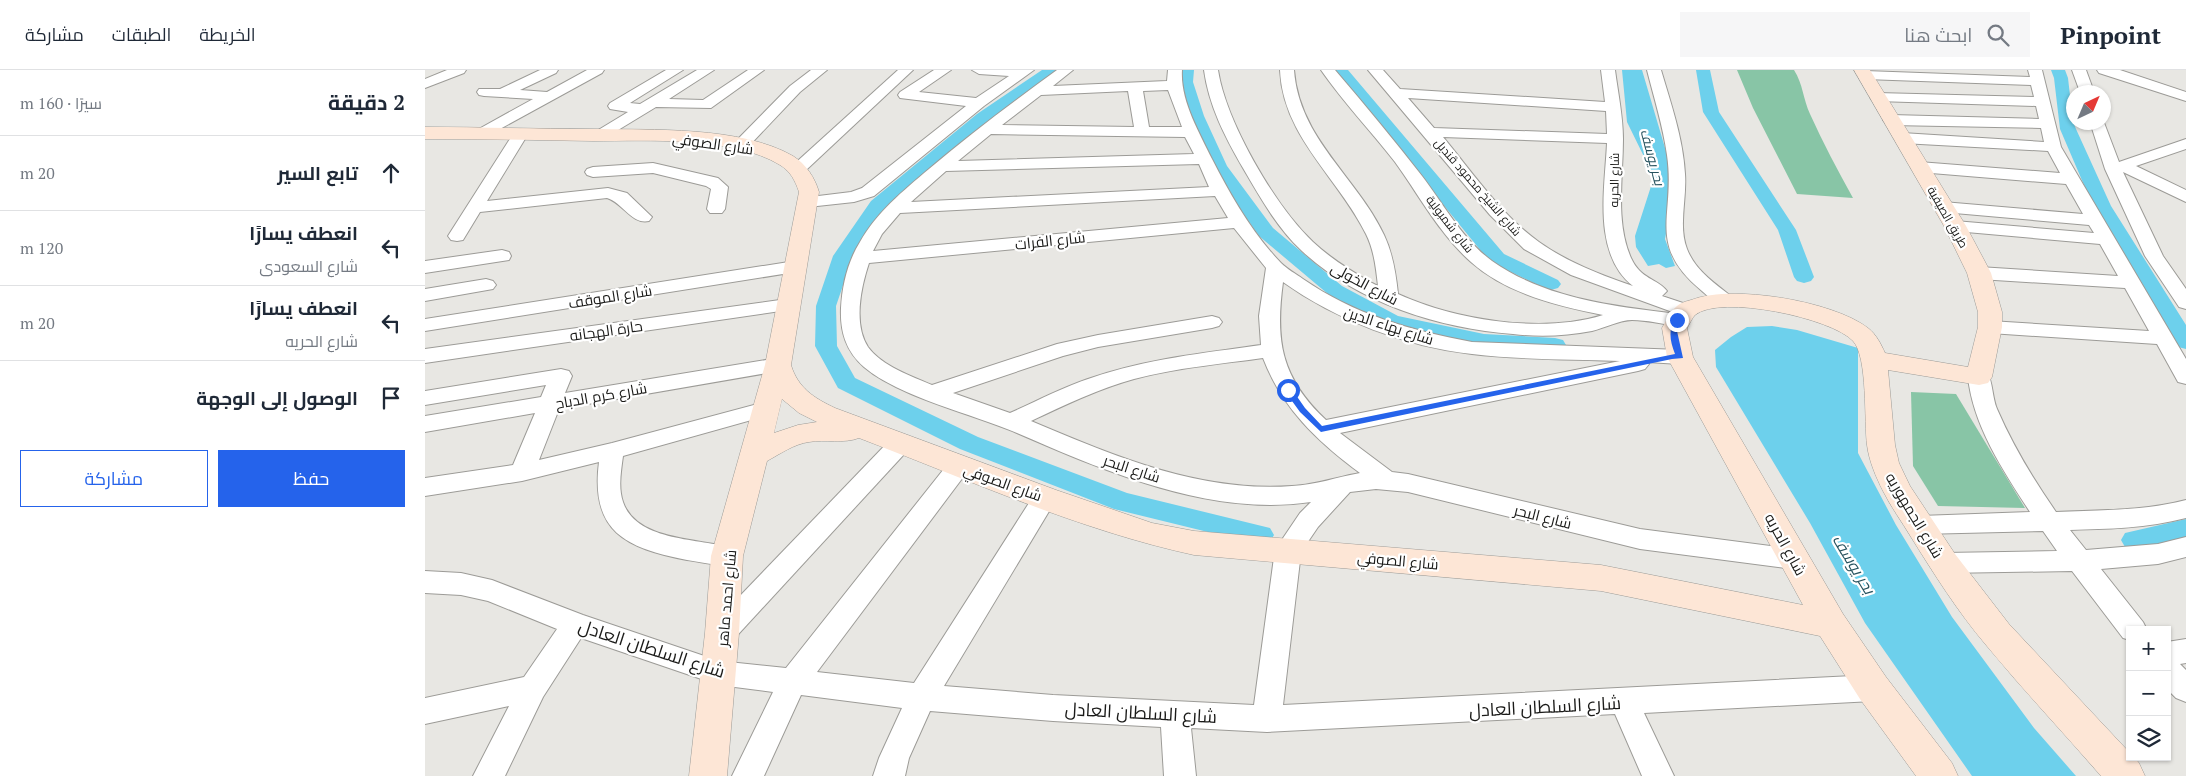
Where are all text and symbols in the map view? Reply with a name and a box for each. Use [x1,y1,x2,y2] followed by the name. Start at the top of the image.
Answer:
[1680,12,2030,57] search box
[2060,19,2161,51] text: Pinpoint
[1984,21,2012,49] icon: search
[25,22,84,46] text: مشاركة
[112,22,171,46] text: الطبقات
[199,22,256,46] text: الخريطة
[1904,22,1972,47] text: ابحث هنا
[2066,85,2111,130] north arrow
[328,88,405,116] text: 2 دقيقة
[20,92,102,114] text: سيرًا · 160 m
[671,127,755,162] street label: شارع الصوفي
[1636,127,1670,189] water label: بحر يوسف
[1431,135,1525,240] street label: شارع الشيخ محمود قنديل
[1606,152,1623,207] street label: شارع الحريه
[377,159,405,187] icon: ahead
[277,160,358,185] text: تابع السير
[20,162,55,184] text: 20 m
[1924,183,1972,251] street label: طريق الصيفية
[1422,192,1477,256] street label: شارع شمبولية
[249,220,358,245] text: انعطف يسارًا
[1014,226,1086,256] street label: شارع الفرات
[377,234,405,262] icon: left
[20,237,63,259] text: 120 m
[259,255,358,277] text: شارع السعودى
[1327,257,1402,311] street label: شارع الخولى
[567,280,654,314] street label: شارع الموقف
[249,295,358,320] text: انعطف يسارًا
[1341,301,1437,351] street label: شارع بهاء الدين
[377,309,405,337] icon: left
[1666,309,1689,332] route end
[20,312,55,334] text: 20 m
[568,315,644,346] street label: حارة الهجانه
[285,330,358,352] text: شارع الحريه
[554,377,649,415] street label: شارع كرم الدباح
[1277,379,1300,402] route start
[377,384,405,412] icon: arrive
[196,385,358,410] text: الوصول إلى الوجهة
[1099,449,1163,489] street label: شارع البحر
[20,450,208,507] button: مشاركة
[218,450,405,507] button: حفظ
[960,459,1045,508] street label: شارع الصوفي
[1880,469,1948,563] street label: شارع الجمهوريه
[1511,499,1574,535] street label: شارع البحر
[1759,509,1811,580] street label: شارع الحريه
[1828,530,1881,599] water label: بحر يوسف
[1356,546,1440,577] street label: شارع الصوفي
[712,549,742,649] street label: شارع احمد ماهر
[575,613,728,684] street label: شارع السلطان العادل
[2126,626,2171,761] map controls
[2126,626,2171,671] button: +
[2126,671,2171,716] button: −
[1468,690,1622,723] street label: شارع السلطان العادل
[1064,696,1218,729] street label: شارع السلطان العادل
[2126,716,2171,761] button: layers

